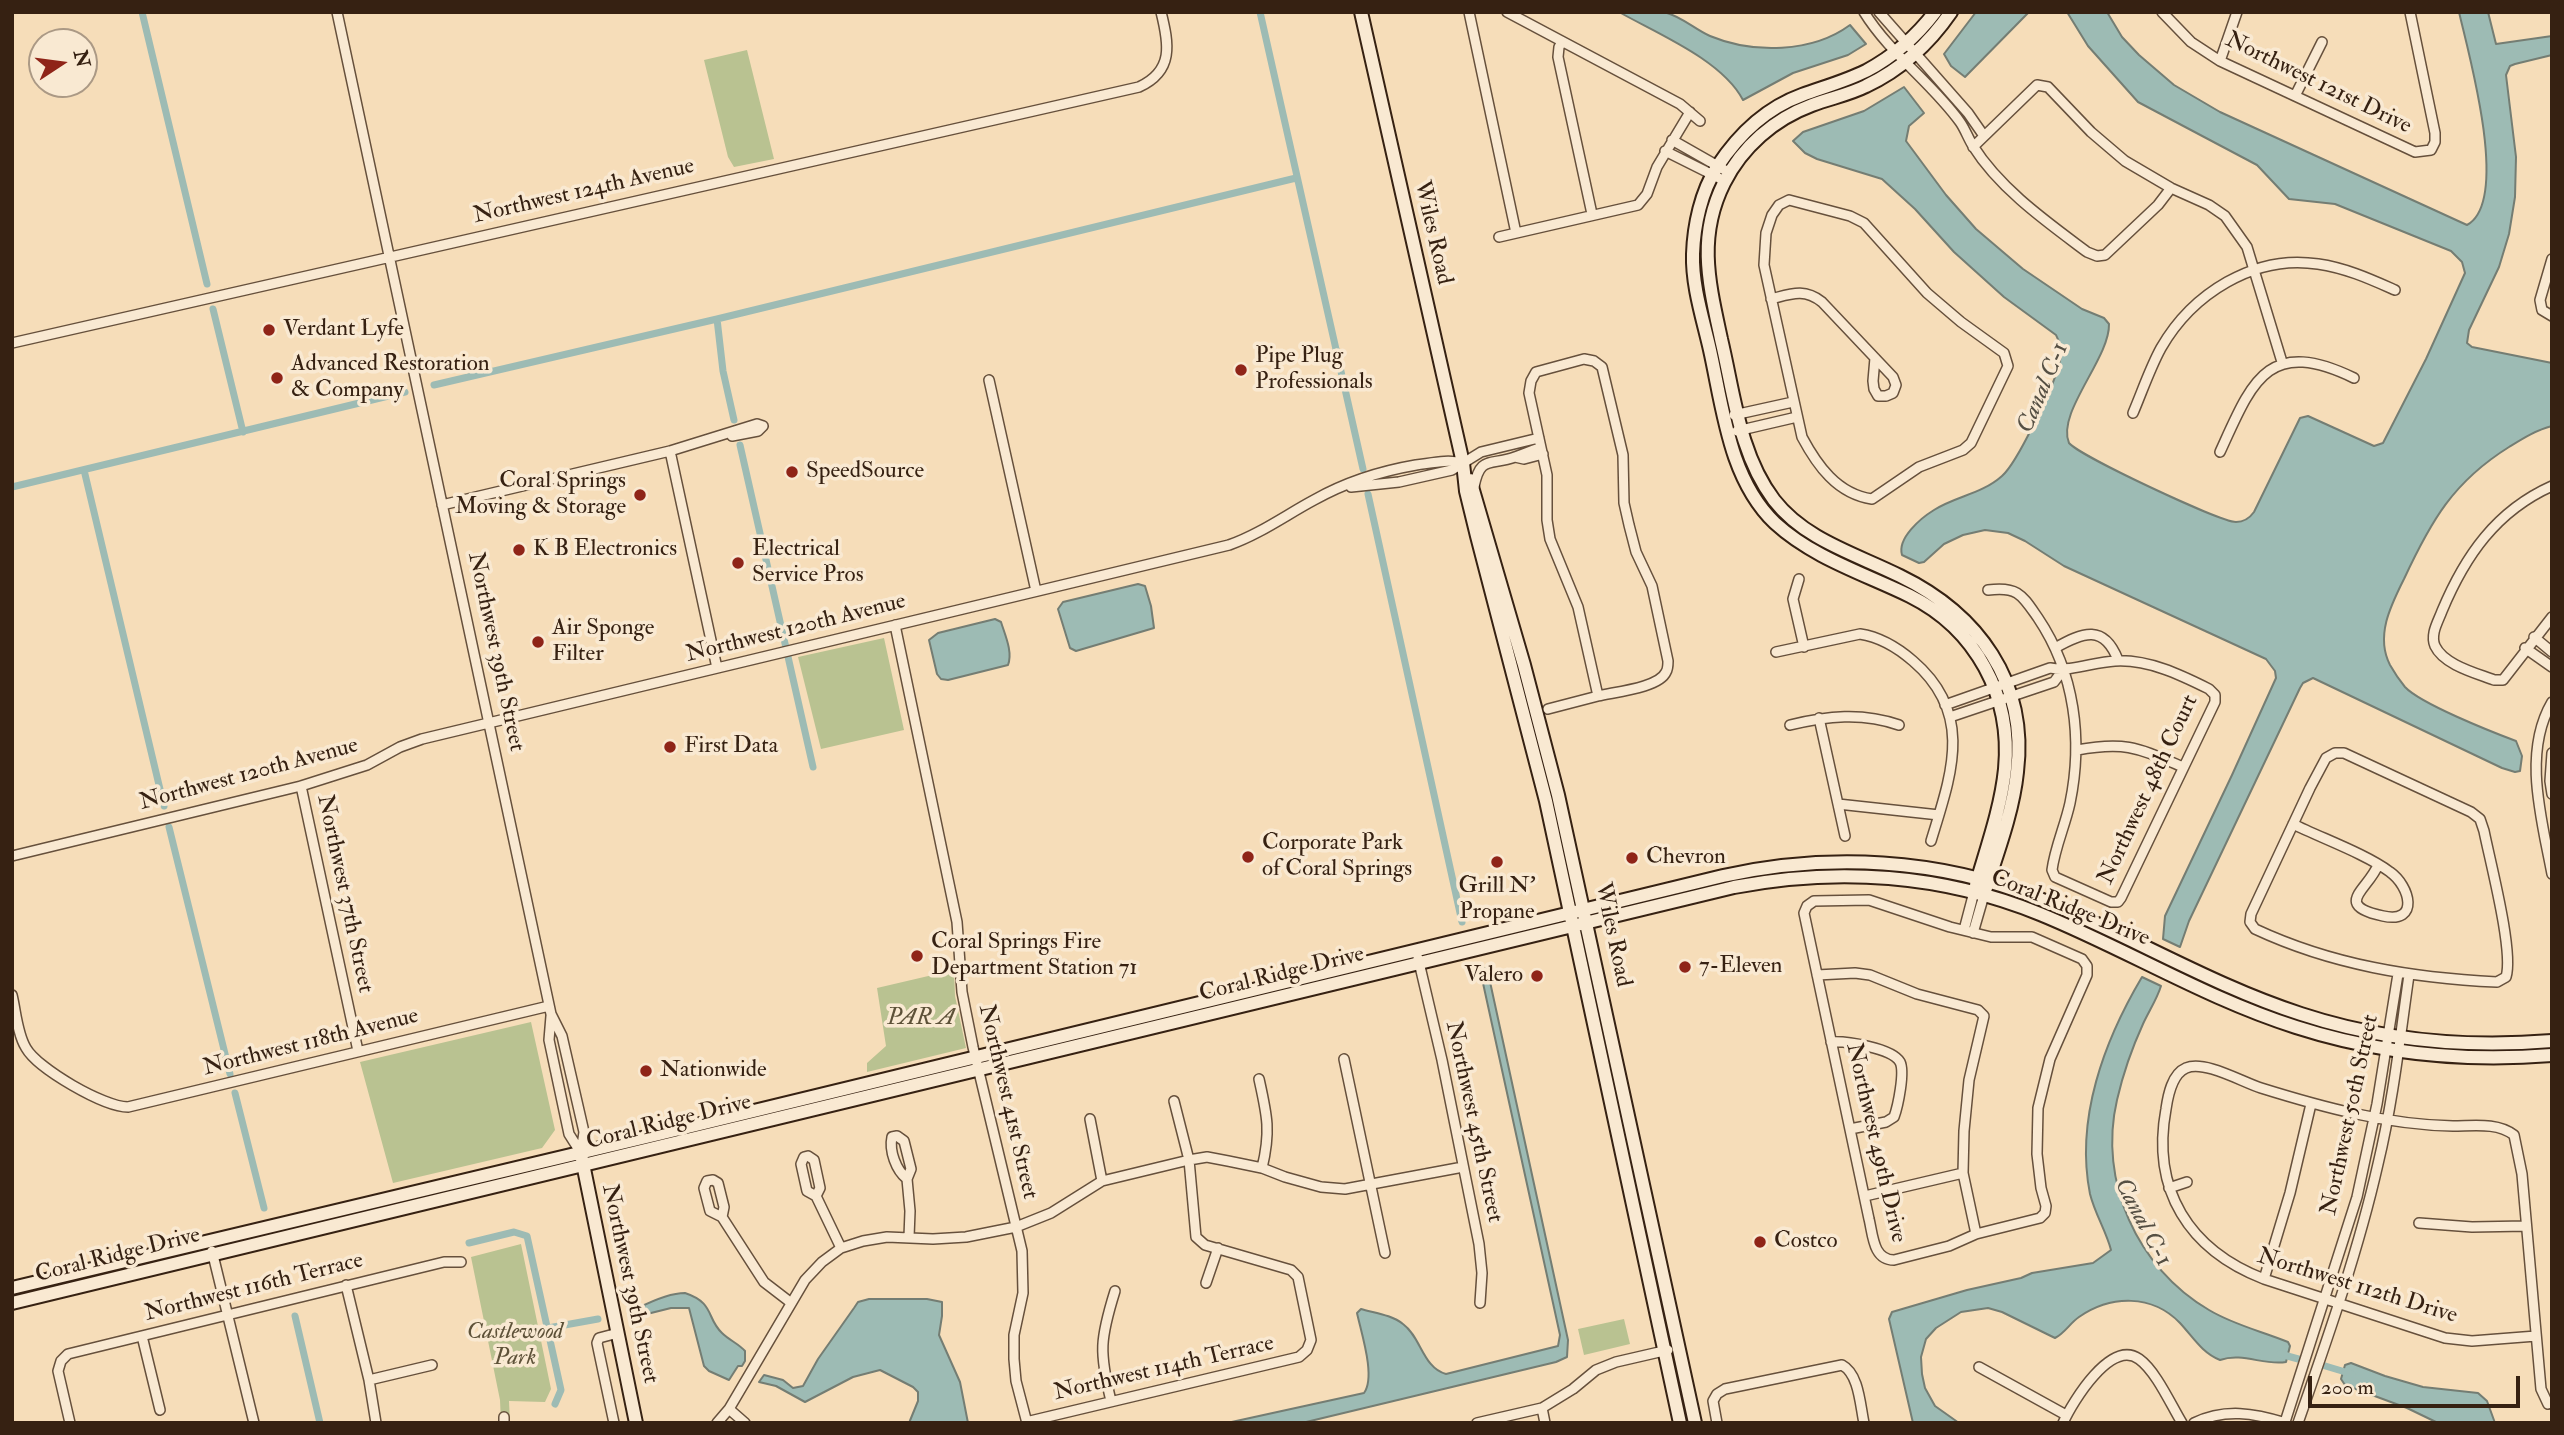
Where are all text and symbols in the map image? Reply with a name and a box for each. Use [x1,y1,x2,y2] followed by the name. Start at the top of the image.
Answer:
[2220,27,2416,141] street label: Northwest 121st Drive
[28,28,98,98] north arrow
[68,48,95,70] text: N
[471,153,697,231] street label: Northwest 124th Avenue
[1407,178,1457,288] street label: Wiles Road
[283,316,404,344] place label: Verdant Lyfe
[261,322,277,338] marker: Verdant Lyfe
[2012,338,2076,438] water label: Canal C-1
[1255,343,1373,397] place label: Pipe Plug Professionals
[291,351,490,405] place label: Advanced Restoration & Company
[1233,362,1249,378] marker: Pipe Plug Professionals
[269,370,285,386] marker: Advanced Restoration & Company
[806,458,924,486] place label: SpeedSource
[784,464,800,480] marker: SpeedSource
[455,468,626,522] place label: Coral Springs Moving & Storage
[632,487,648,503] marker: Coral Springs Moving & Storage
[533,536,677,564] place label: K B Electronics
[752,536,864,590] place label: Electrical Service Pros
[511,542,527,558] marker: K B Electronics
[460,550,530,754] street label: Northwest 39th Street
[730,555,746,571] marker: Electrical Service Pros
[683,588,909,670] street label: Northwest 120th Avenue
[552,615,654,669] place label: Air Sponge Filter
[530,634,546,650] marker: Air Sponge Filter
[2093,691,2205,889] street label: Northwest 48th Court
[137,733,361,817] street label: Northwest 120th Avenue
[684,733,778,761] place label: First Data
[662,739,678,755] marker: First Data
[310,792,378,996] street label: Northwest 37th Street
[1262,830,1412,884] place label: Corporate Park of Coral Springs
[1646,844,1726,872] place label: Chevron
[1240,849,1256,865] marker: Corporate Park of Coral Springs
[1624,850,1640,866] marker: Chevron
[1489,854,1505,870] marker: Grill N' Propane
[1987,865,2153,953] street label: Coral Ridge Drive
[1458,873,1536,927] place label: Grill N' Propane
[1588,880,1636,990] street label: Wiles Road
[931,929,1138,983] place label: Coral Springs Fire Department Station 71
[1197,941,1367,1009] street label: Coral Ridge Drive
[909,948,925,964] marker: Coral Springs Fire Department Station 71
[1699,953,1782,981] place label: 7-Eleven
[1677,959,1693,975] marker: 7-Eleven
[1464,962,1523,990] place label: Valero
[1529,968,1545,984] marker: Valero
[971,1002,1043,1202] street label: Northwest 41st Street
[200,1003,422,1083] street label: Northwest 118th Avenue
[887,1005,955,1033] park label: PAR A
[2316,1012,2386,1218] street label: Northwest 50th Street
[1438,1019,1508,1225] street label: Northwest 45th Street
[1839,1041,1911,1245] street label: Northwest 49th Drive
[660,1057,767,1085] place label: Nationwide
[638,1063,654,1079] marker: Nationwide
[584,1089,754,1157] street label: Coral Ridge Drive
[2107,1174,2177,1272] water label: Canal C-1
[594,1182,664,1386] street label: Northwest 39th Street
[33,1222,203,1290] street label: Coral Ridge Drive
[1774,1228,1837,1256] place label: Costco
[1752,1234,1768,1250] marker: Costco
[2254,1243,2460,1331] street label: Northwest 112th Drive
[142,1247,366,1329] street label: Northwest 116th Terrace
[467,1319,563,1373] park label: Castlewood Park
[1051,1330,1277,1408] street label: Northwest 114th Terrace
[2312,1362,2524,1406] scale bar
[2321,1374,2374,1401] text: 200 m

